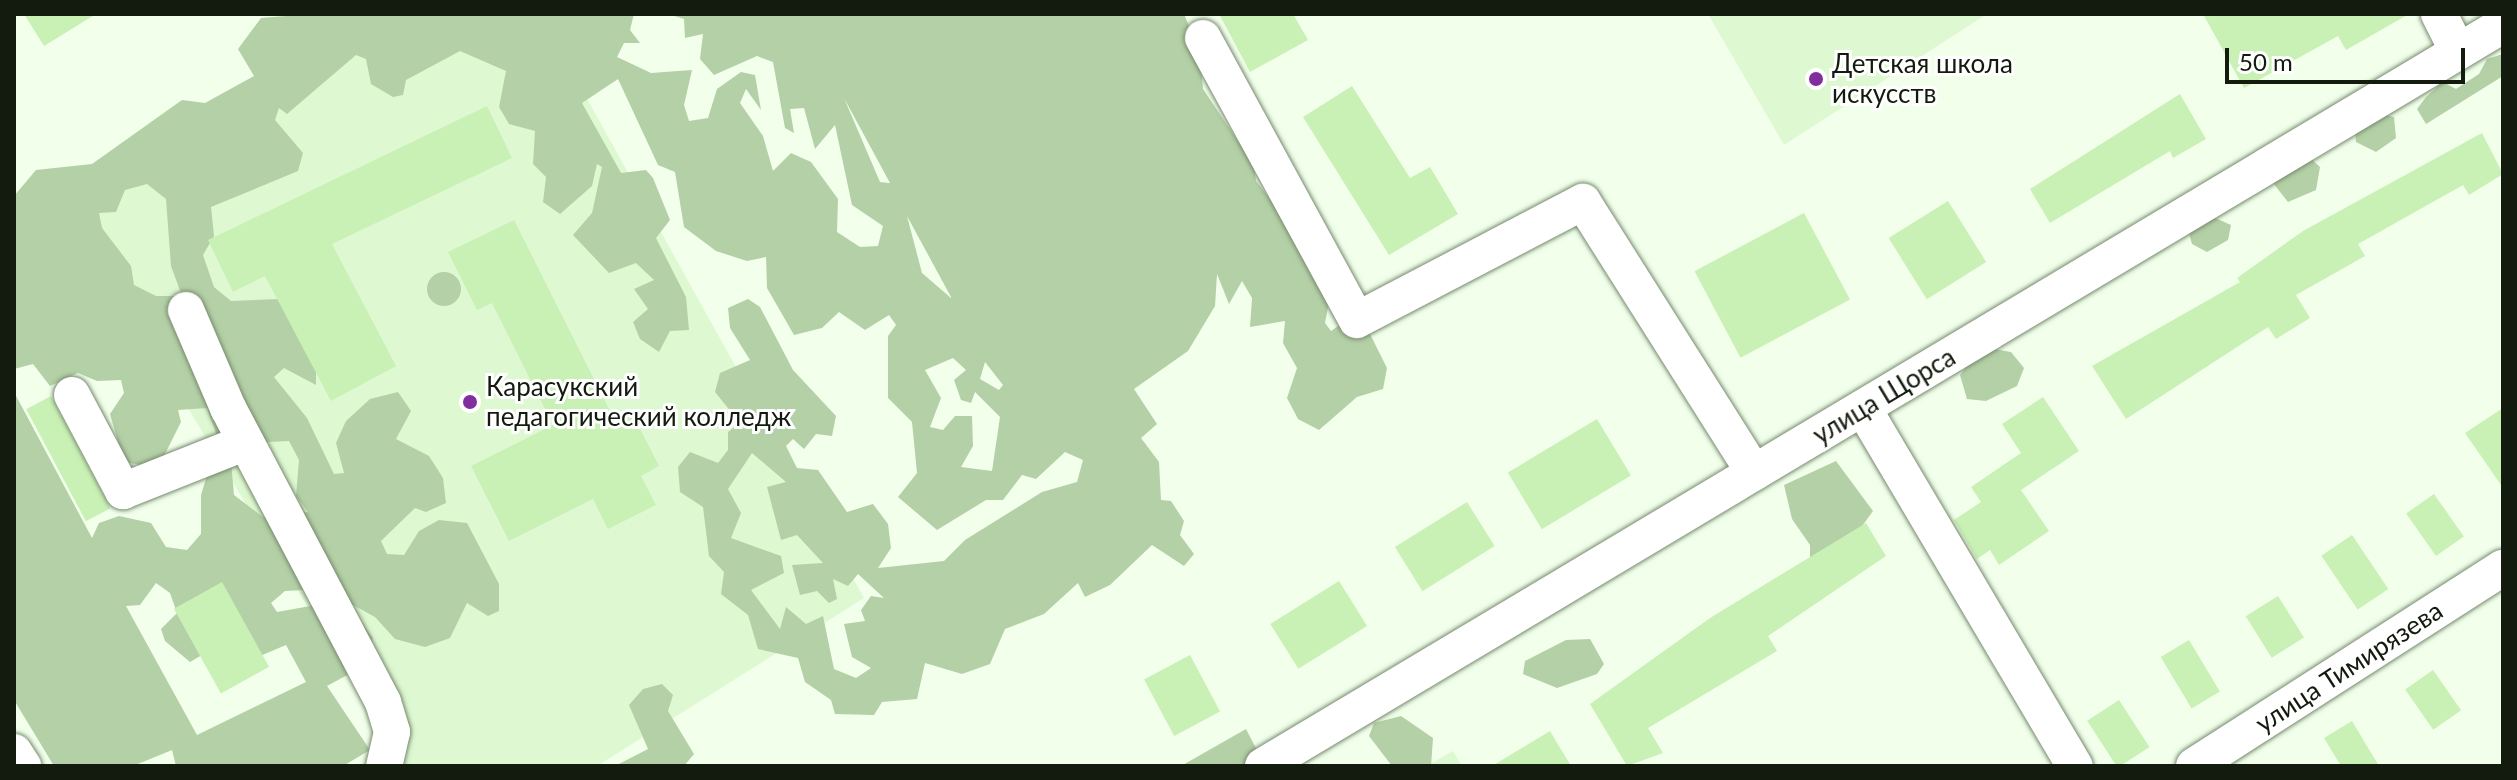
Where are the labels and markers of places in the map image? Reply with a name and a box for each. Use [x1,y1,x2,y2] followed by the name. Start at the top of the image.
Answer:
[1832,48,2013,110] place label: Детская школа искусств
[1807,70,1825,88] marker: Детская школа искусств
[486,371,791,432] place label: Карасукский педагогический колледж
[461,393,479,411] marker: Карасукский педагогический колледж

